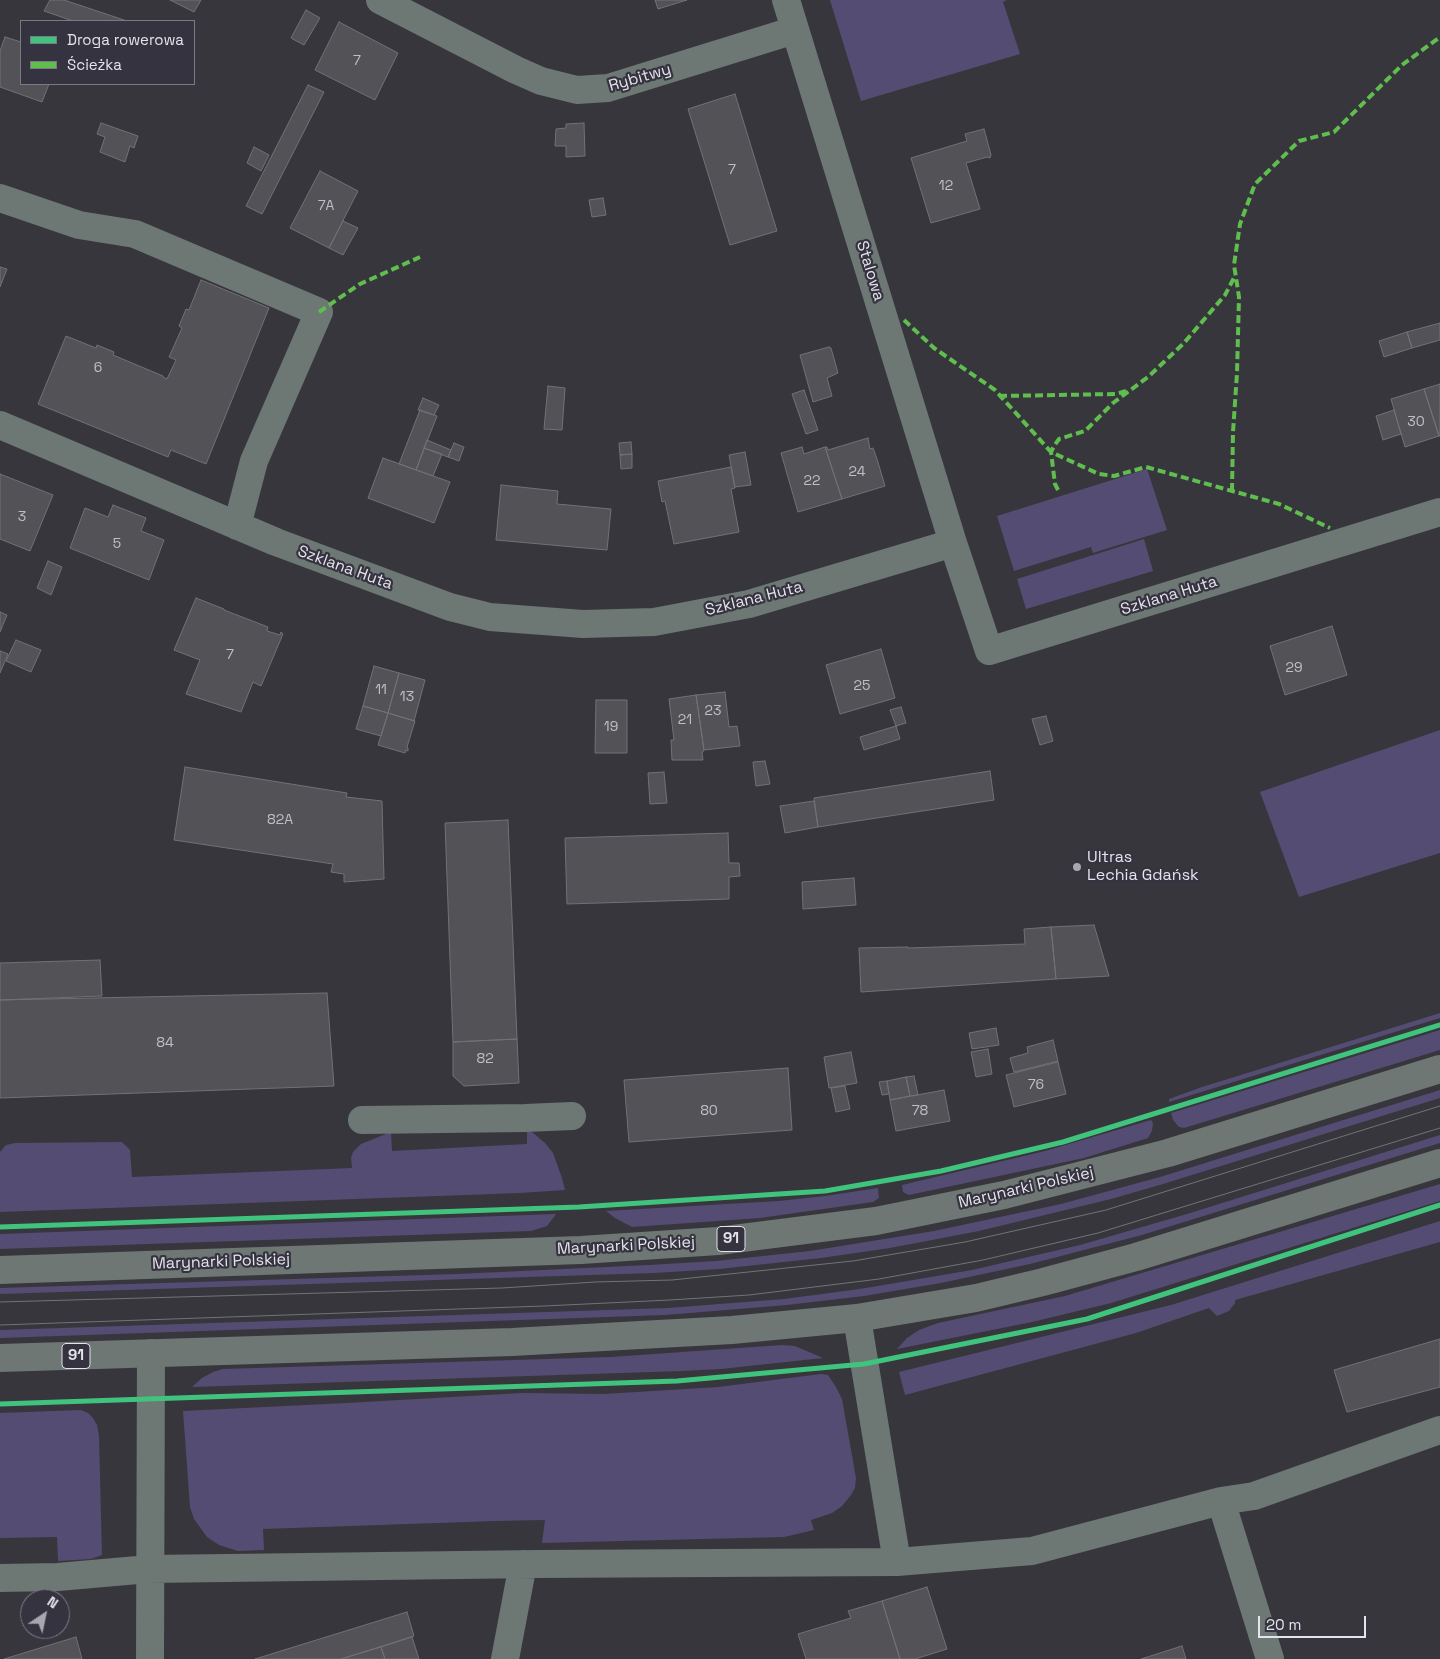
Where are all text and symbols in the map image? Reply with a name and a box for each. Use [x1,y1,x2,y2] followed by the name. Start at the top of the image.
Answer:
[20,20,195,85] legend
[67,30,184,49] text: Droga rowerowa
[353,53,361,69] house number: 7
[67,55,122,74] text: Ścieżka
[607,60,673,96] street label: Rybitwy
[728,162,736,178] house number: 7
[939,178,953,194] house number: 12
[318,198,334,214] house number: 7A
[852,239,888,303] street label: Stalowa
[94,360,102,376] house number: 6
[1407,414,1425,430] house number: 30
[849,464,865,480] house number: 24
[804,473,820,489] house number: 22
[18,509,26,525] house number: 3
[113,536,121,552] house number: 5
[295,542,395,594] street label: Szklana Huta
[1118,572,1220,620] street label: Szklana Huta
[703,578,805,620] street label: Szklana Huta
[226,647,234,663] house number: 7
[1286,660,1302,676] house number: 29
[854,678,870,694] house number: 25
[375,682,387,698] house number: 11
[400,689,414,705] house number: 13
[705,703,721,719] house number: 23
[678,712,692,728] house number: 21
[604,719,618,735] house number: 19
[267,812,293,828] house number: 82A
[1087,848,1199,886] place label: Ultras Lechia Gdańsk
[1071,861,1083,873] marker: Ultras Lechia Gdańsk
[156,1035,174,1051] house number: 84
[476,1051,494,1067] house number: 82
[1028,1077,1044,1093] house number: 76
[700,1103,718,1119] house number: 80
[912,1103,928,1119] house number: 78
[957,1163,1095,1213] street label: Marynarki Polskiej
[717,1226,745,1252] road number: 91
[557,1233,695,1259] street label: Marynarki Polskiej
[152,1250,290,1274] street label: Marynarki Polskiej
[62,1344,90,1368] road number: 91
[20,1589,70,1639] north arrow
[44,1592,62,1612] text: N
[1260,1606,1368,1638] scale bar
[1266,1615,1301,1634] text: 20 m

